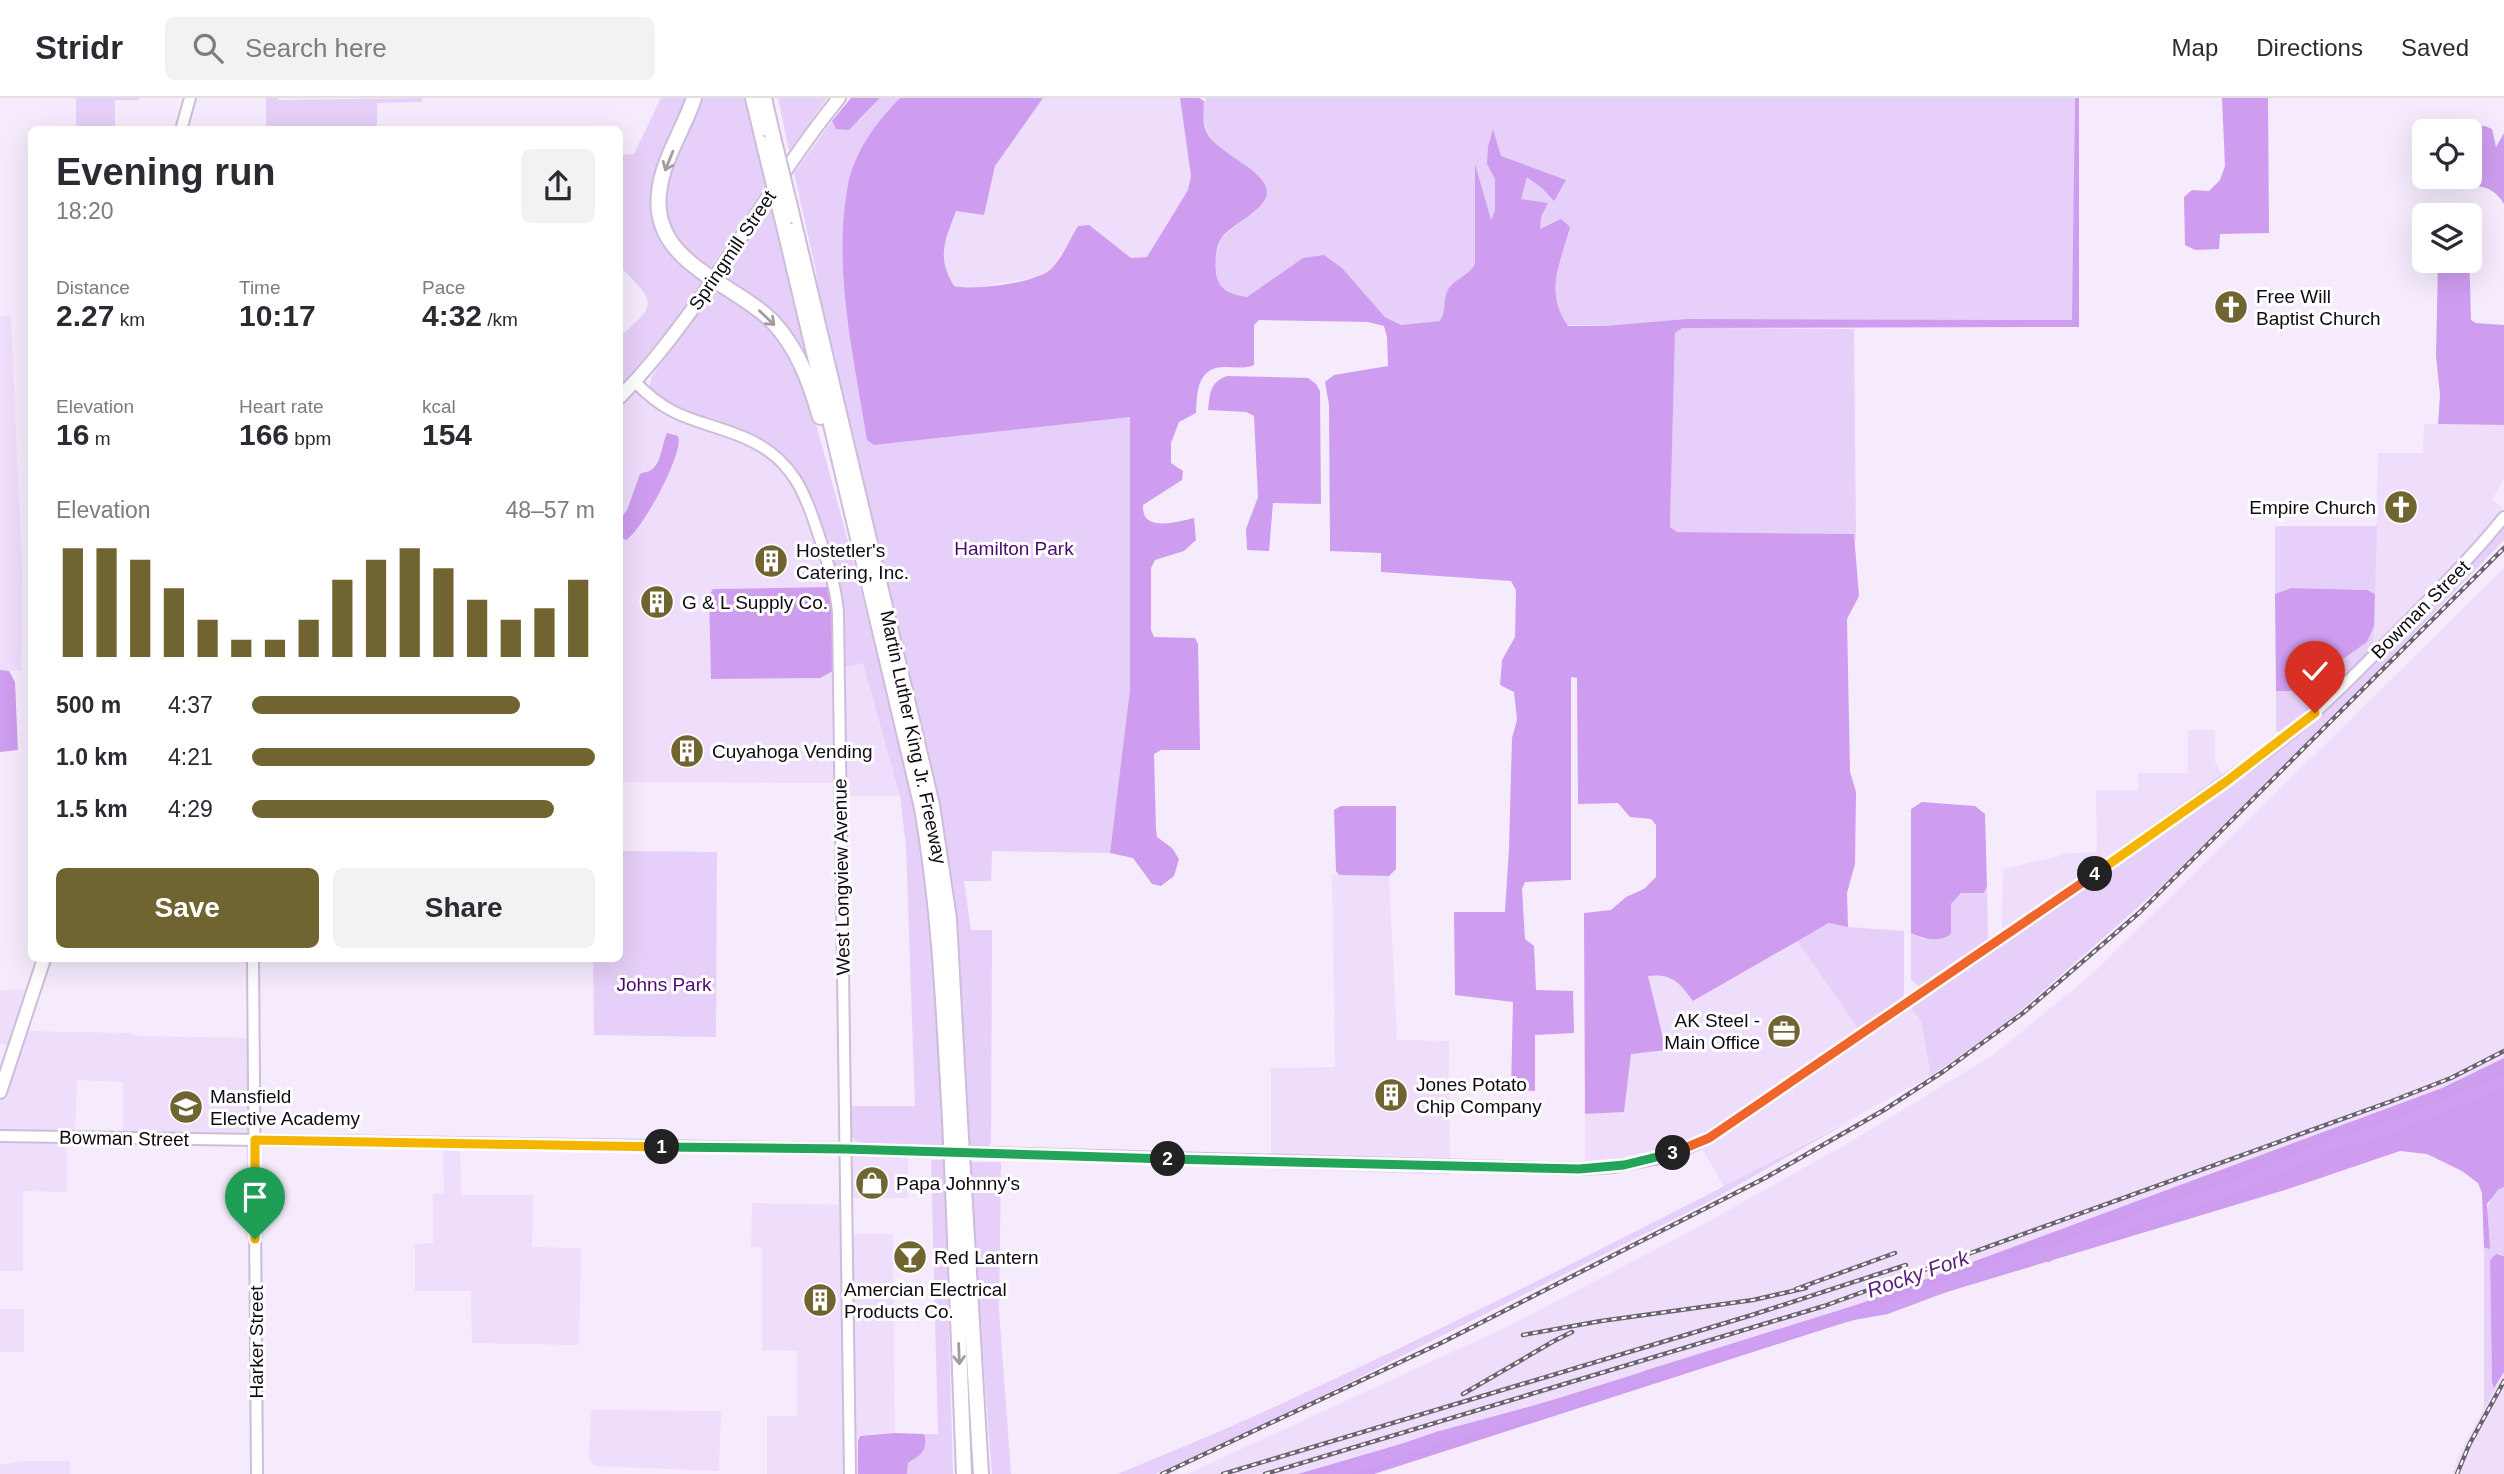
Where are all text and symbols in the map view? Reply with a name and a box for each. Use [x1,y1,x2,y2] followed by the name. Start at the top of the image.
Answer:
[165,17,655,80] search box
[35,29,123,66] text: Stridr
[189,29,227,67] icon: search
[245,33,387,63] text: Search here
[2172,34,2218,61] text: Map
[2256,34,2363,61] text: Directions
[2401,34,2469,61] text: Saved
[2412,119,2482,273] map controls
[2412,119,2482,189] button: locate
[521,149,595,223] button: share
[661,150,674,172] one-way arrow
[56,151,276,193] text: Evening run
[685,186,780,314] street label: Springmill Street
[56,198,114,224] text: 18:20
[2412,203,2482,273] button: layers
[56,277,130,298] text: Distance
[239,277,281,298] text: Time
[422,277,465,298] text: Pace
[2256,286,2381,329] place label: Free Will Baptist Church
[2212,288,2250,326] church icon: Free Will Baptist Church
[56,299,114,332] text: 2.27
[239,299,316,332] text: 10:17
[422,299,482,332] text: 4:32
[114,309,145,330] text: km
[482,309,518,330] text: /km
[759,309,776,326] one-way arrow
[56,396,134,417] text: Elevation
[239,396,323,417] text: Heart rate
[422,396,456,417] text: kcal
[56,418,89,451] text: 16
[239,418,289,451] text: 166
[422,418,472,451] text: 154
[89,428,110,449] text: m
[289,428,331,449] text: bpm
[2382,488,2420,526] church icon: Empire Church
[56,497,151,523] text: Elevation
[505,497,595,523] text: 48–57 m
[2249,497,2376,518] place label: Empire Church
[954,538,1074,559] park label: Hamilton Park
[796,540,909,583] place label: Hostetler's Catering, Inc.
[752,542,790,580] building icon: Hostetler's Catering, Inc.
[2367,556,2474,663] street label: Bowman Street
[638,583,676,621] building icon: G & L Supply Co.
[682,592,828,613] place label: G & L Supply Co.
[876,608,951,866] street label: Martin Luther King Jr. Freeway
[2285,641,2345,713] pin
[2296,652,2334,690] icon: check
[56,692,121,718] text: 500 m
[168,692,213,718] text: 4:37
[668,732,706,770] building icon: Cuyahoga Vending
[712,741,873,762] place label: Cuyahoga Vending
[56,744,128,770] text: 1.0 km
[168,744,213,770] text: 4:21
[829,778,854,976] street label: West Longview Avenue
[56,796,128,822] text: 1.5 km
[168,796,213,822] text: 4:29
[2078,856,2112,892] pin: 4
[2089,863,2100,884] text: 4
[56,868,319,948] button: Save
[333,868,595,948] button: Share
[616,974,712,995] park label: Johns Park
[1664,1010,1760,1053] place label: AK Steel - Main Office
[1765,1012,1803,1050] office icon: AK Steel - Main Office
[1416,1074,1542,1117] place label: Jones Potato Chip Company
[1372,1076,1410,1114] building icon: Jones Potato Chip Company
[210,1086,360,1129] place label: Mansfield Elective Academy
[167,1088,205,1126] school or university icon: Mansfield Elective Academy
[59,1127,190,1150] street label: Bowman Street
[644,1130,680,1164] pin: 1
[656,1136,667,1157] text: 1
[1656,1136,1690,1170] pin: 3
[1150,1142,1186,1176] pin: 2
[1667,1142,1678,1163] text: 3
[1162,1148,1173,1169] text: 2
[853,1164,891,1202] shop icon: Papa Johnny's
[225,1167,285,1239] pin
[896,1173,1020,1194] place label: Papa Johnny's
[236,1178,274,1216] icon: arrive
[891,1238,929,1276] bar icon: Red Lantern
[1864,1245,1973,1302] water label: Rocky Fork
[934,1247,1039,1268] place label: Red Lantern
[844,1279,1007,1322] place label: Amercian Electrical Products Co.
[801,1281,839,1319] building icon: Amercian Electrical Products Co.
[246,1285,267,1398] street label: Harker Street
[953,1342,966,1365] one-way arrow

